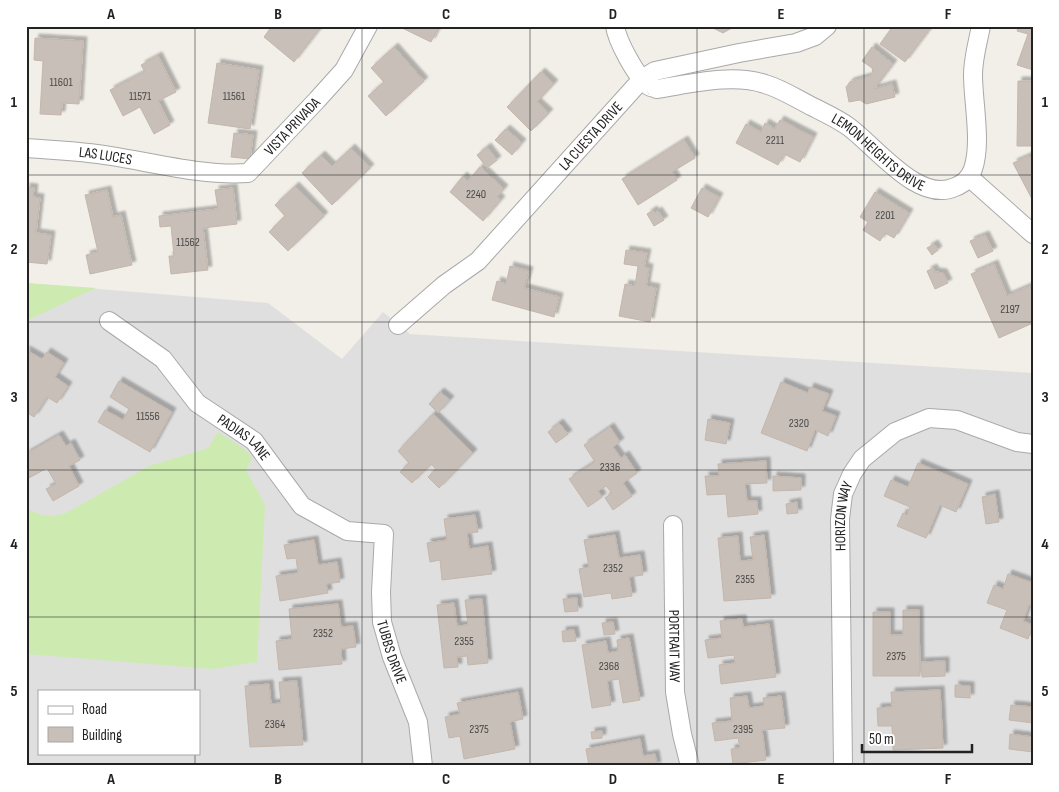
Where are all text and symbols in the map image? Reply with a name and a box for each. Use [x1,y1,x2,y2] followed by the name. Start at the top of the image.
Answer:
[106,5,115,24] text: A
[274,5,282,24] text: B
[442,5,450,24] text: C
[609,5,617,24] text: D
[778,5,785,24] text: E
[945,5,952,24] text: F
[49,75,73,90] house number: 11601
[129,89,152,104] house number: 11571
[223,89,246,104] house number: 11561
[11,93,18,112] text: 1
[260,93,324,159] street label: VISTA PRIVADA
[1042,93,1049,112] text: 1
[555,97,627,174] street label: LA CUESTA DRIVE
[828,109,928,195] street label: LEMON HEIGHTS DRIVE
[766,133,785,148] house number: 2211
[78,142,134,169] street label: LAS LUCES
[466,187,486,202] house number: 2240
[875,208,896,223] house number: 2201
[176,235,200,250] house number: 11562
[10,240,18,259] text: 2
[1041,240,1049,259] text: 2
[1000,302,1020,317] house number: 2197
[10,388,18,407] text: 3
[1041,388,1049,407] text: 3
[136,409,160,424] house number: 11556
[214,410,275,464] street label: PADIAS LANE
[789,416,809,431] house number: 2320
[600,460,620,475] house number: 2336
[830,478,857,551] street label: HORIZON WAY
[10,535,18,554] text: 4
[1041,535,1049,554] text: 4
[603,561,623,576] house number: 2352
[735,572,755,587] house number: 2355
[665,609,684,683] street label: PORTRAIT WAY
[372,618,411,687] street label: TUBBS DRIVE
[313,626,333,641] house number: 2352
[454,634,474,649] house number: 2355
[886,649,906,664] house number: 2375
[599,659,619,674] house number: 2368
[10,682,18,701] text: 5
[1041,682,1049,701] text: 5
[38,690,200,754] legend
[82,700,107,719] text: Road
[265,717,285,732] house number: 2364
[469,722,489,737] house number: 2375
[733,722,753,737] house number: 2395
[862,722,972,754] scale bar
[82,726,122,745] text: Building
[869,730,894,749] text: 50 m
[106,770,115,789] text: A
[274,770,282,789] text: B
[442,770,450,789] text: C
[609,770,617,789] text: D
[778,770,785,789] text: E
[945,770,952,789] text: F

